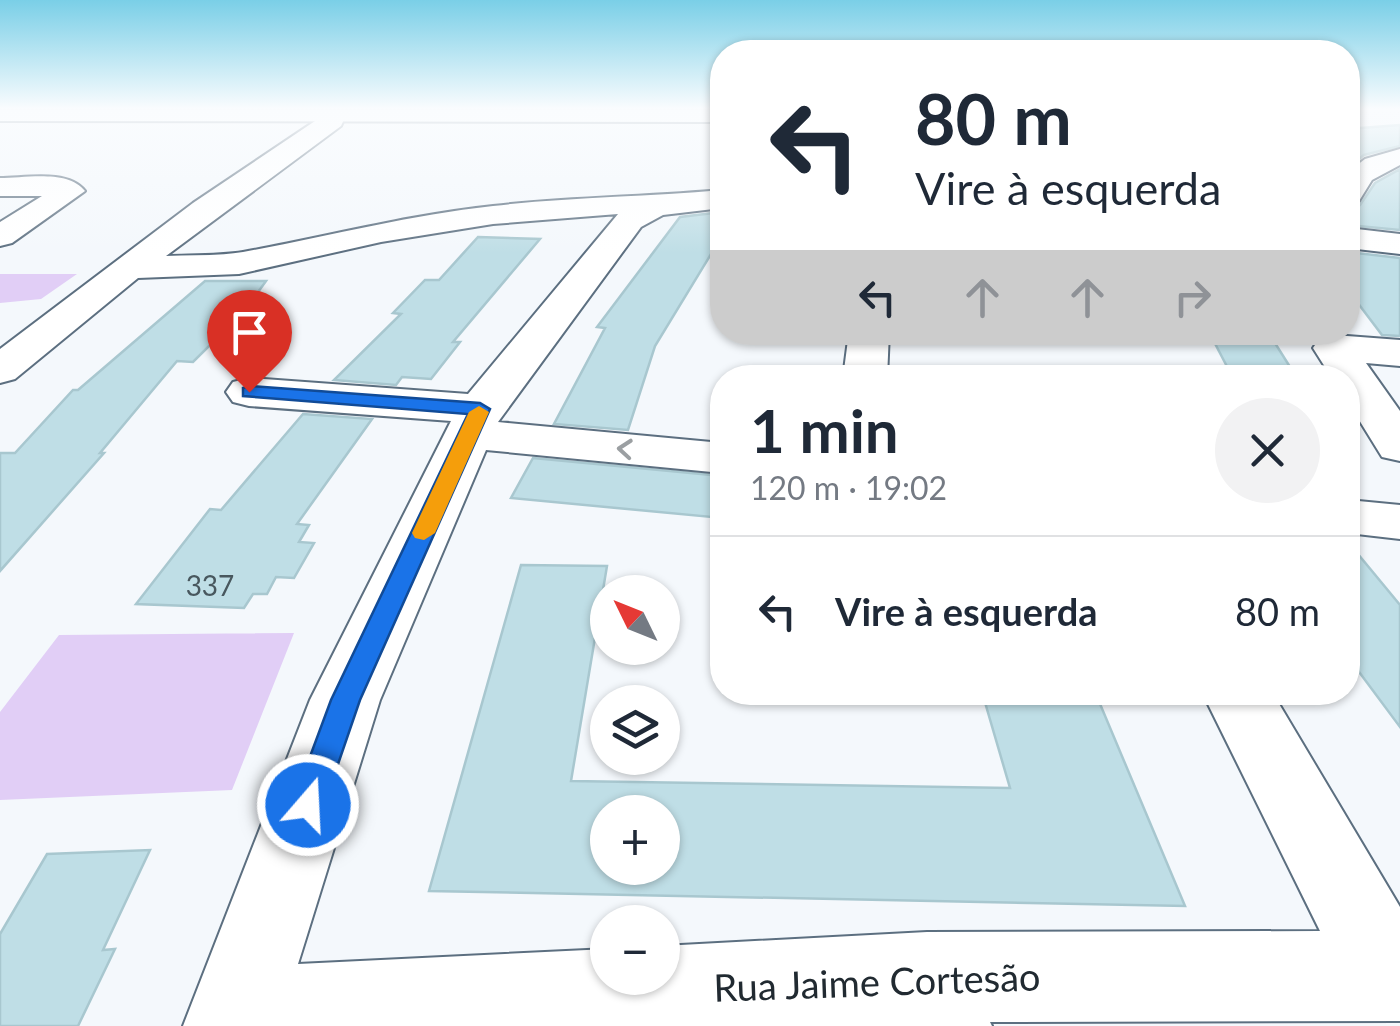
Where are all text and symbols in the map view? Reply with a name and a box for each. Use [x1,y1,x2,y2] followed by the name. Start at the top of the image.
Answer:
[915,76,1072,160] text: 80 m
[750,80,880,210] icon: left
[915,161,1221,215] text: Vire à esquerda
[850,270,905,325] icon: left
[955,270,1010,325] icon: ahead
[1060,270,1115,325] icon: ahead
[1165,270,1220,325] icon: right
[207,290,292,393] pin
[222,305,277,360] icon: arrive
[750,394,899,466] text: 1 min
[1215,398,1320,503] button: close
[617,438,633,460] one-way arrow
[750,468,947,507] text: 120 m · 19:02
[186,568,234,602] house number: 337
[590,575,680,665] north arrow
[590,575,680,995] map controls
[750,584,805,639] icon: left
[835,588,1098,634] text: Vire à esquerda
[1235,588,1320,634] text: 80 m
[590,685,680,775] button: layers
[256,753,360,857] position arrow
[590,795,680,885] button: +
[590,905,680,995] button: −
[713,952,1041,1010] street label: Rua Jaime Cortesão

